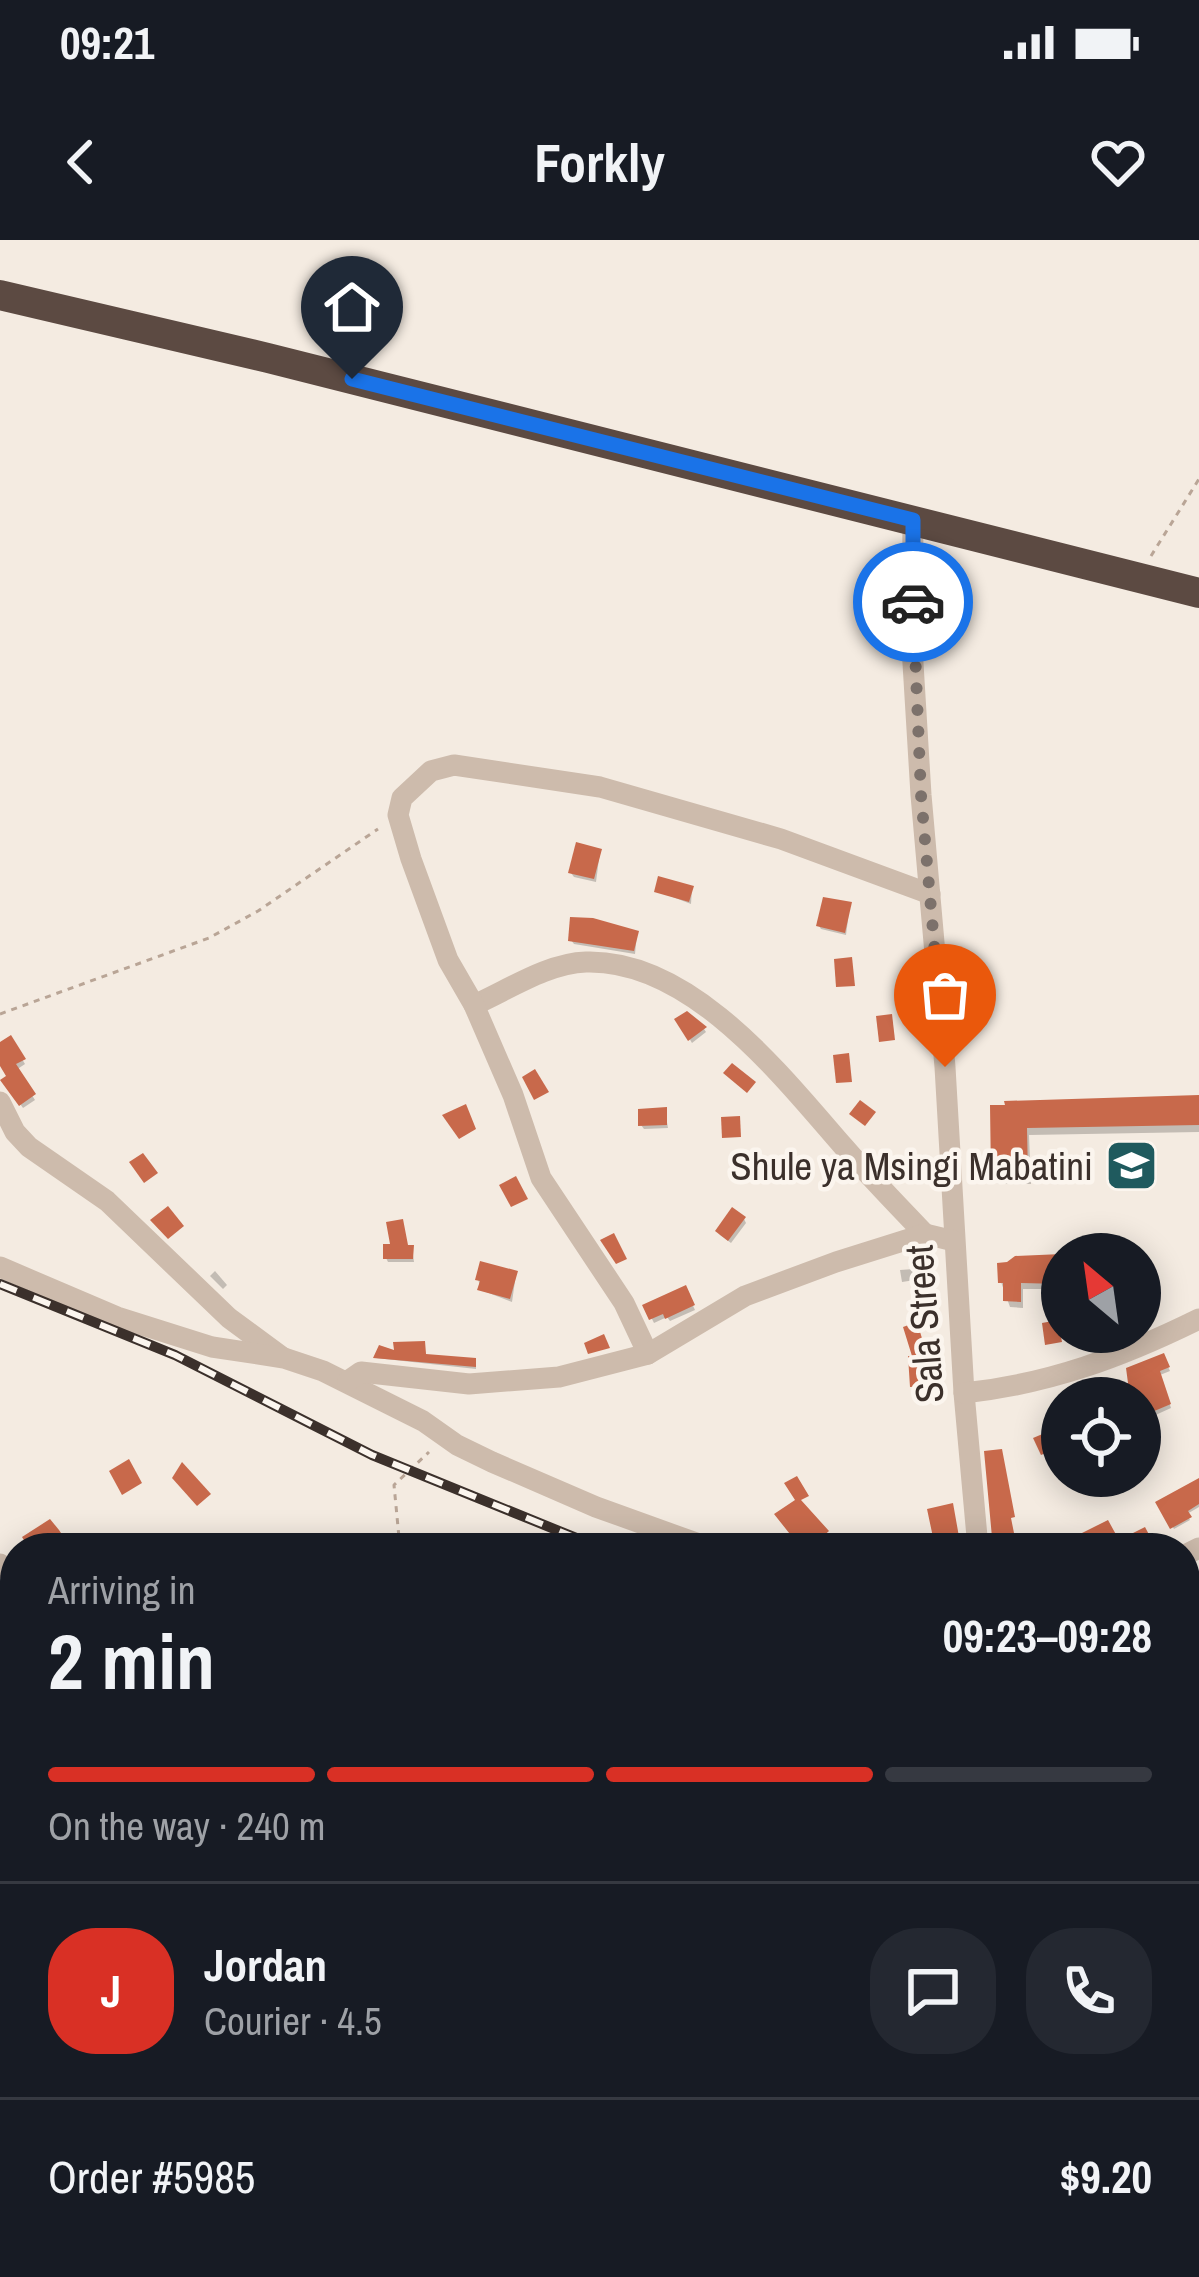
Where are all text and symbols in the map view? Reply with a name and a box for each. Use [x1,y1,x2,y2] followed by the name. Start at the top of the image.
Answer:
[60,12,154,73] text: 09:21
[534,126,665,199] text: Forkly
[48,129,114,195] icon: back
[1085,129,1151,195] icon: heart
[301,256,403,379] pin
[319,274,385,340] icon: home
[853,542,973,662] courier
[880,569,946,635] icon: car
[894,944,996,1067] pin
[912,962,978,1028] icon: bag
[1104,1138,1160,1194] school or university icon: Shule ya Msingi Mabatini
[730,1140,1093,1192] place label: Shule ya Msingi Mabatini
[1041,1233,1161,1353] north arrow
[1041,1233,1161,1497] map controls
[893,1243,955,1405] street label: Sala Street
[1041,1377,1161,1497] button: locate
[48,1564,196,1616] text: Arriving in
[943,1605,1152,1666] text: 09:23–09:28
[48,1608,215,1713] text: 2 min
[48,1800,325,1852] text: On the way · 240 m
[870,1928,996,2054] button: chat
[1026,1928,1152,2054] button: phone
[204,1934,327,1995] text: Jordan
[101,1960,121,2021] text: J
[204,1995,382,2047] text: Courier · 4.5
[48,2146,255,2207] text: Order #5985
[1060,2146,1152,2207] text: $9.20

